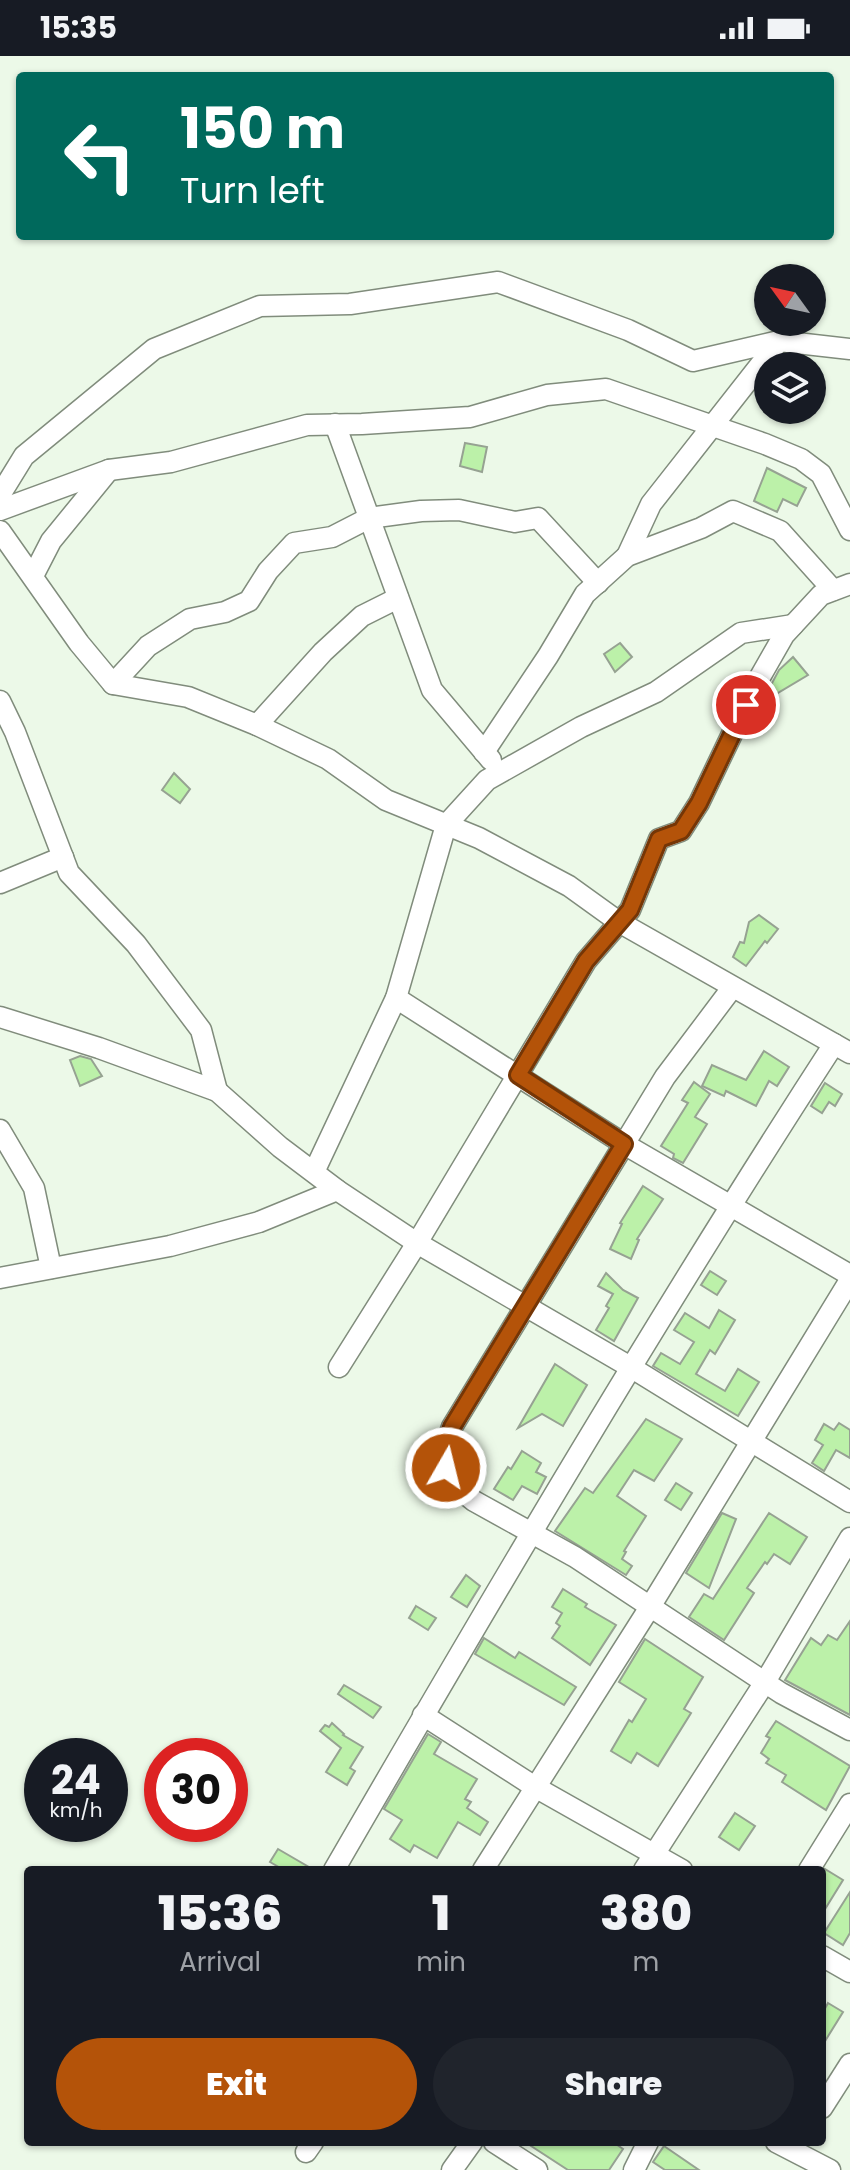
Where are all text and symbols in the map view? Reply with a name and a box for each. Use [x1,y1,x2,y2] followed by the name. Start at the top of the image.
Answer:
[40,6,117,49] text: 15:35
[180,89,345,168] text: 150 m
[48,104,152,208] icon: left
[180,165,325,216] text: Turn left
[754,264,826,336] north arrow
[754,264,826,424] map controls
[754,352,826,424] button: layers
[712,671,780,739] pin
[724,683,768,727] icon: arrive
[404,1426,488,1510] position arrow
[144,1738,248,1842] speed limit sign: 30
[51,1752,101,1808] text: 24
[49,1796,103,1824] text: km/h
[158,1880,282,1947] text: 15:36
[432,1880,450,1947] text: 1
[600,1880,692,1947] text: 380
[179,1944,261,1980] text: Arrival
[416,1944,466,1980] text: min
[633,1944,659,1980] text: m
[56,2038,417,2130] button: Exit
[433,2038,794,2130] button: Share

